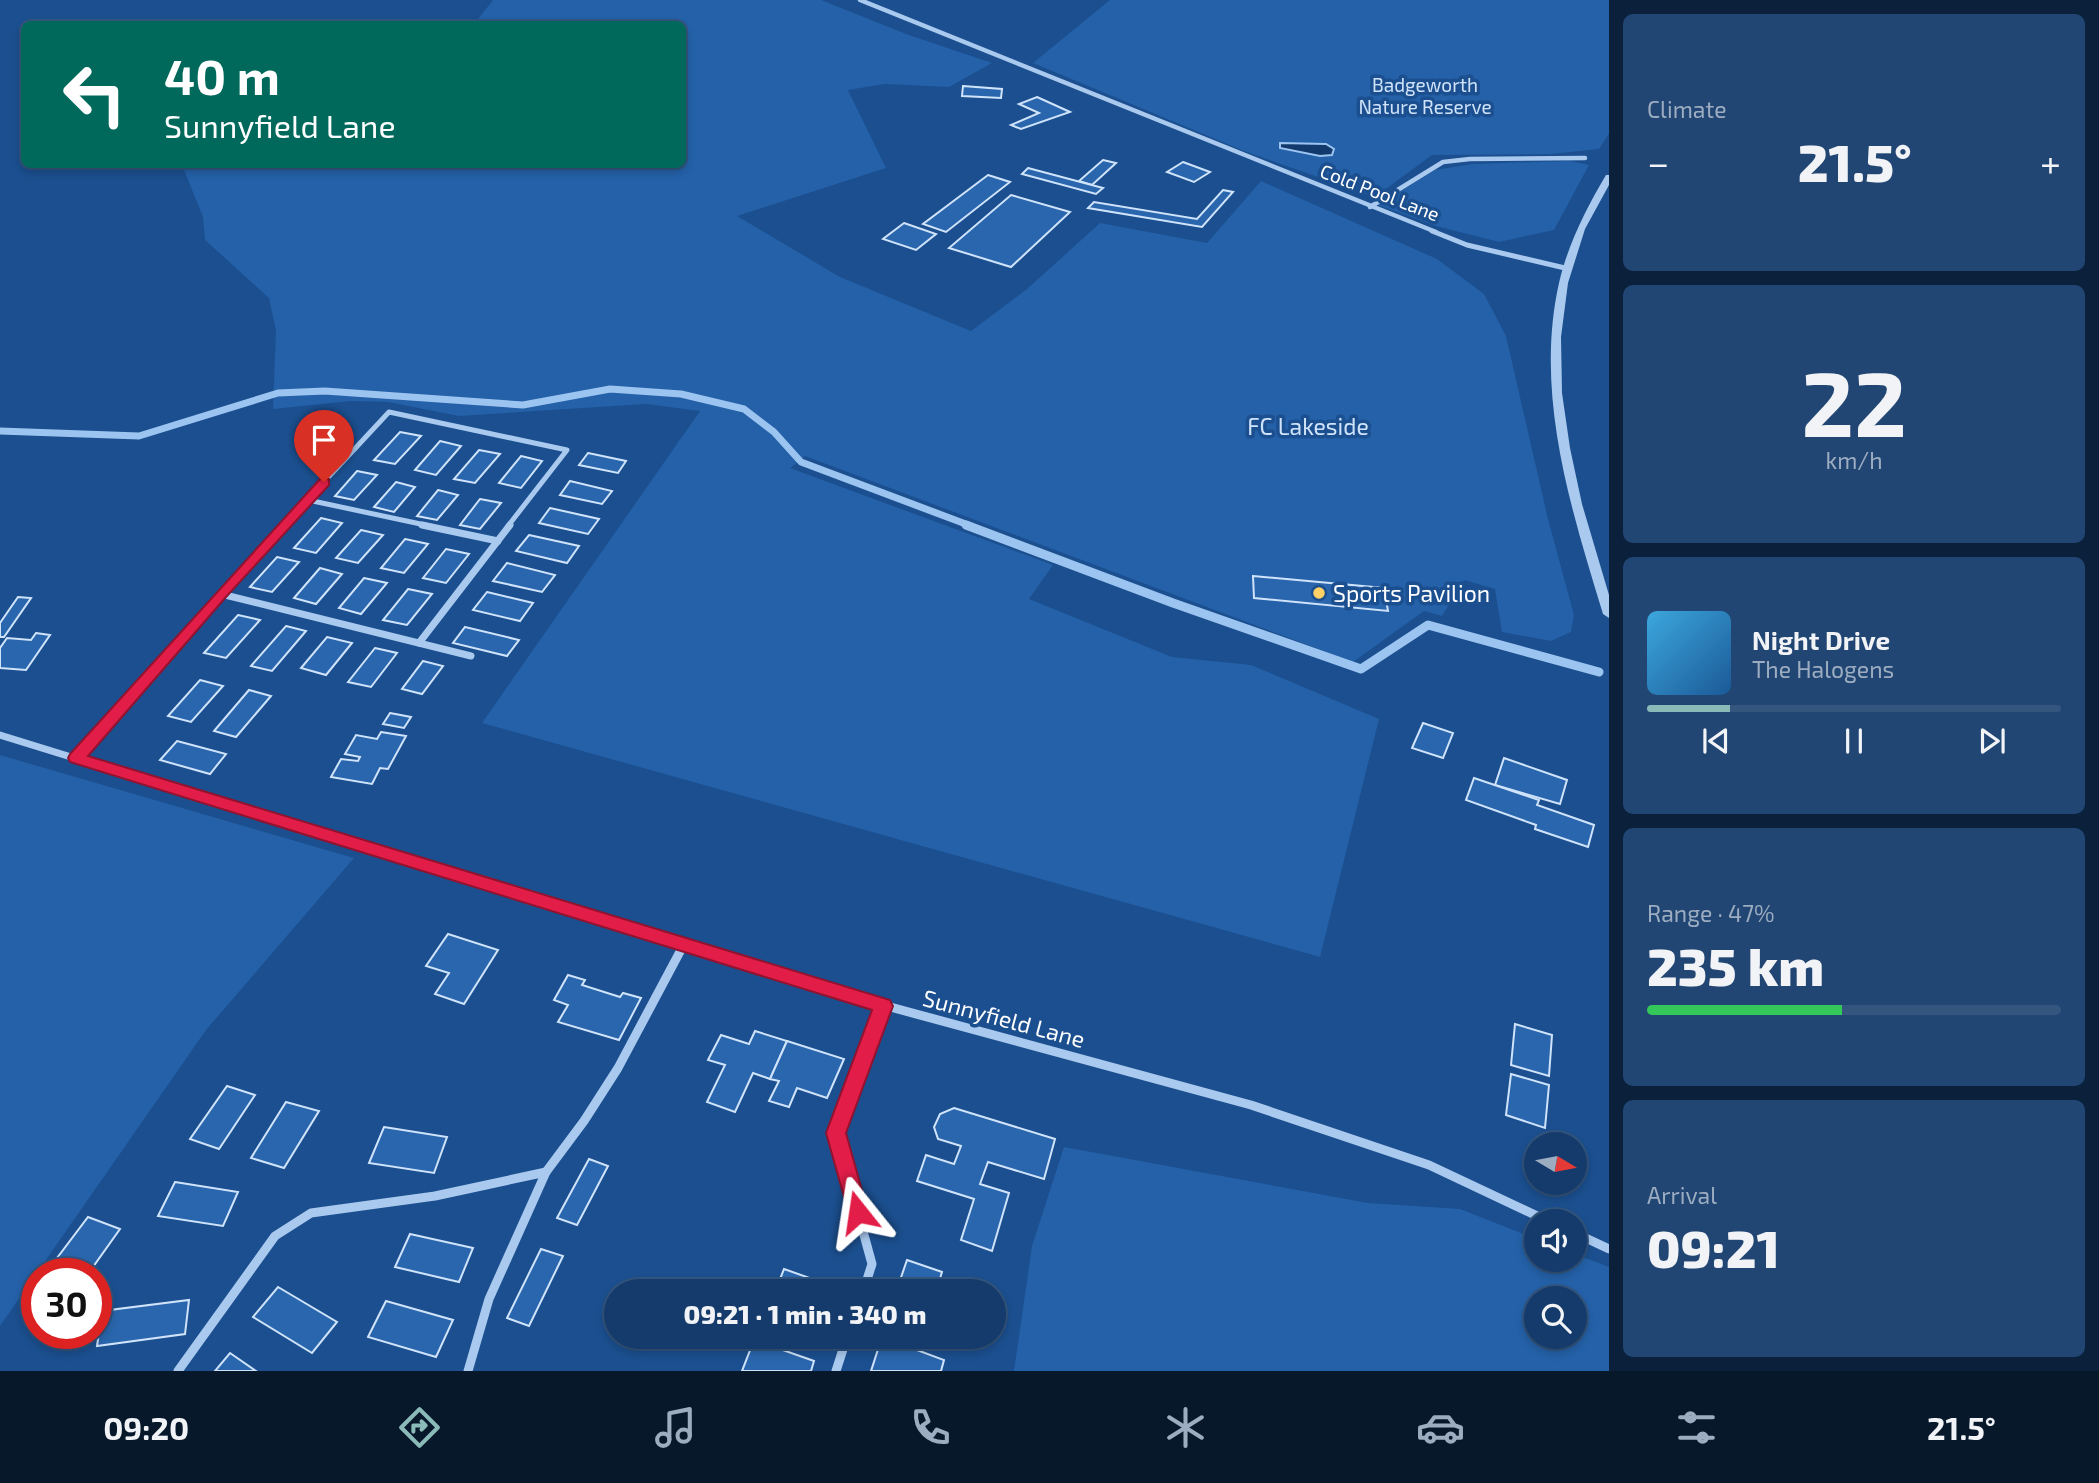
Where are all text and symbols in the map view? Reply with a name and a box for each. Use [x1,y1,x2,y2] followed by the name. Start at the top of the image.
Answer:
[164,46,280,105] text: 40 m
[49,49,140,140] icon: left
[1358,73,1492,118] park label: Badgeworth Nature Reserve
[1647,95,1727,123] text: Climate
[164,106,396,144] text: Sunnyfield Lane
[1798,130,1912,192] text: 21.5°
[1647,139,1669,185] text: −
[2040,139,2061,185] text: +
[1317,159,1443,225] street label: Cold Pool Lane
[1801,346,1907,455] text: 22
[294,410,354,482] pin
[1247,412,1369,440] park label: FC Lakeside
[305,421,343,459] icon: arrive
[1825,446,1883,474] text: km/h
[1333,579,1490,607] place label: Sports Pavilion
[1311,585,1327,601] marker: Sports Pavilion
[1752,624,1890,655] text: Night Drive
[1752,655,1894,683] text: The Halogens
[1697,722,1735,760] icon: previous
[1835,722,1873,760] icon: pause
[1973,722,2011,760] icon: next
[1647,899,1774,927] text: Range · 47%
[1647,934,1824,996] text: 235 km
[920,983,1088,1053] street label: Sunnyfield Lane
[1524,1132,1587,1195] north arrow
[1524,1132,1587,1349] map controls
[821,1175,895,1249] position arrow
[1647,1181,1717,1209] text: Arrival
[1524,1209,1587,1272] button: sound
[1647,1216,1780,1278] text: 09:21
[21,1258,112,1349] speed limit sign: 30
[1524,1286,1587,1349] button: search
[684,1298,926,1329] text: 09:21 · 1 min · 340 m
[395,1403,444,1452] icon: directions
[651,1403,700,1452] icon: music
[906,1403,955,1452] icon: phone
[1161,1403,1210,1452] icon: climate
[1416,1403,1465,1452] icon: car
[1672,1403,1721,1452] icon: filters
[103,1408,189,1446] text: 09:20
[1927,1408,1996,1446] text: 21.5°

